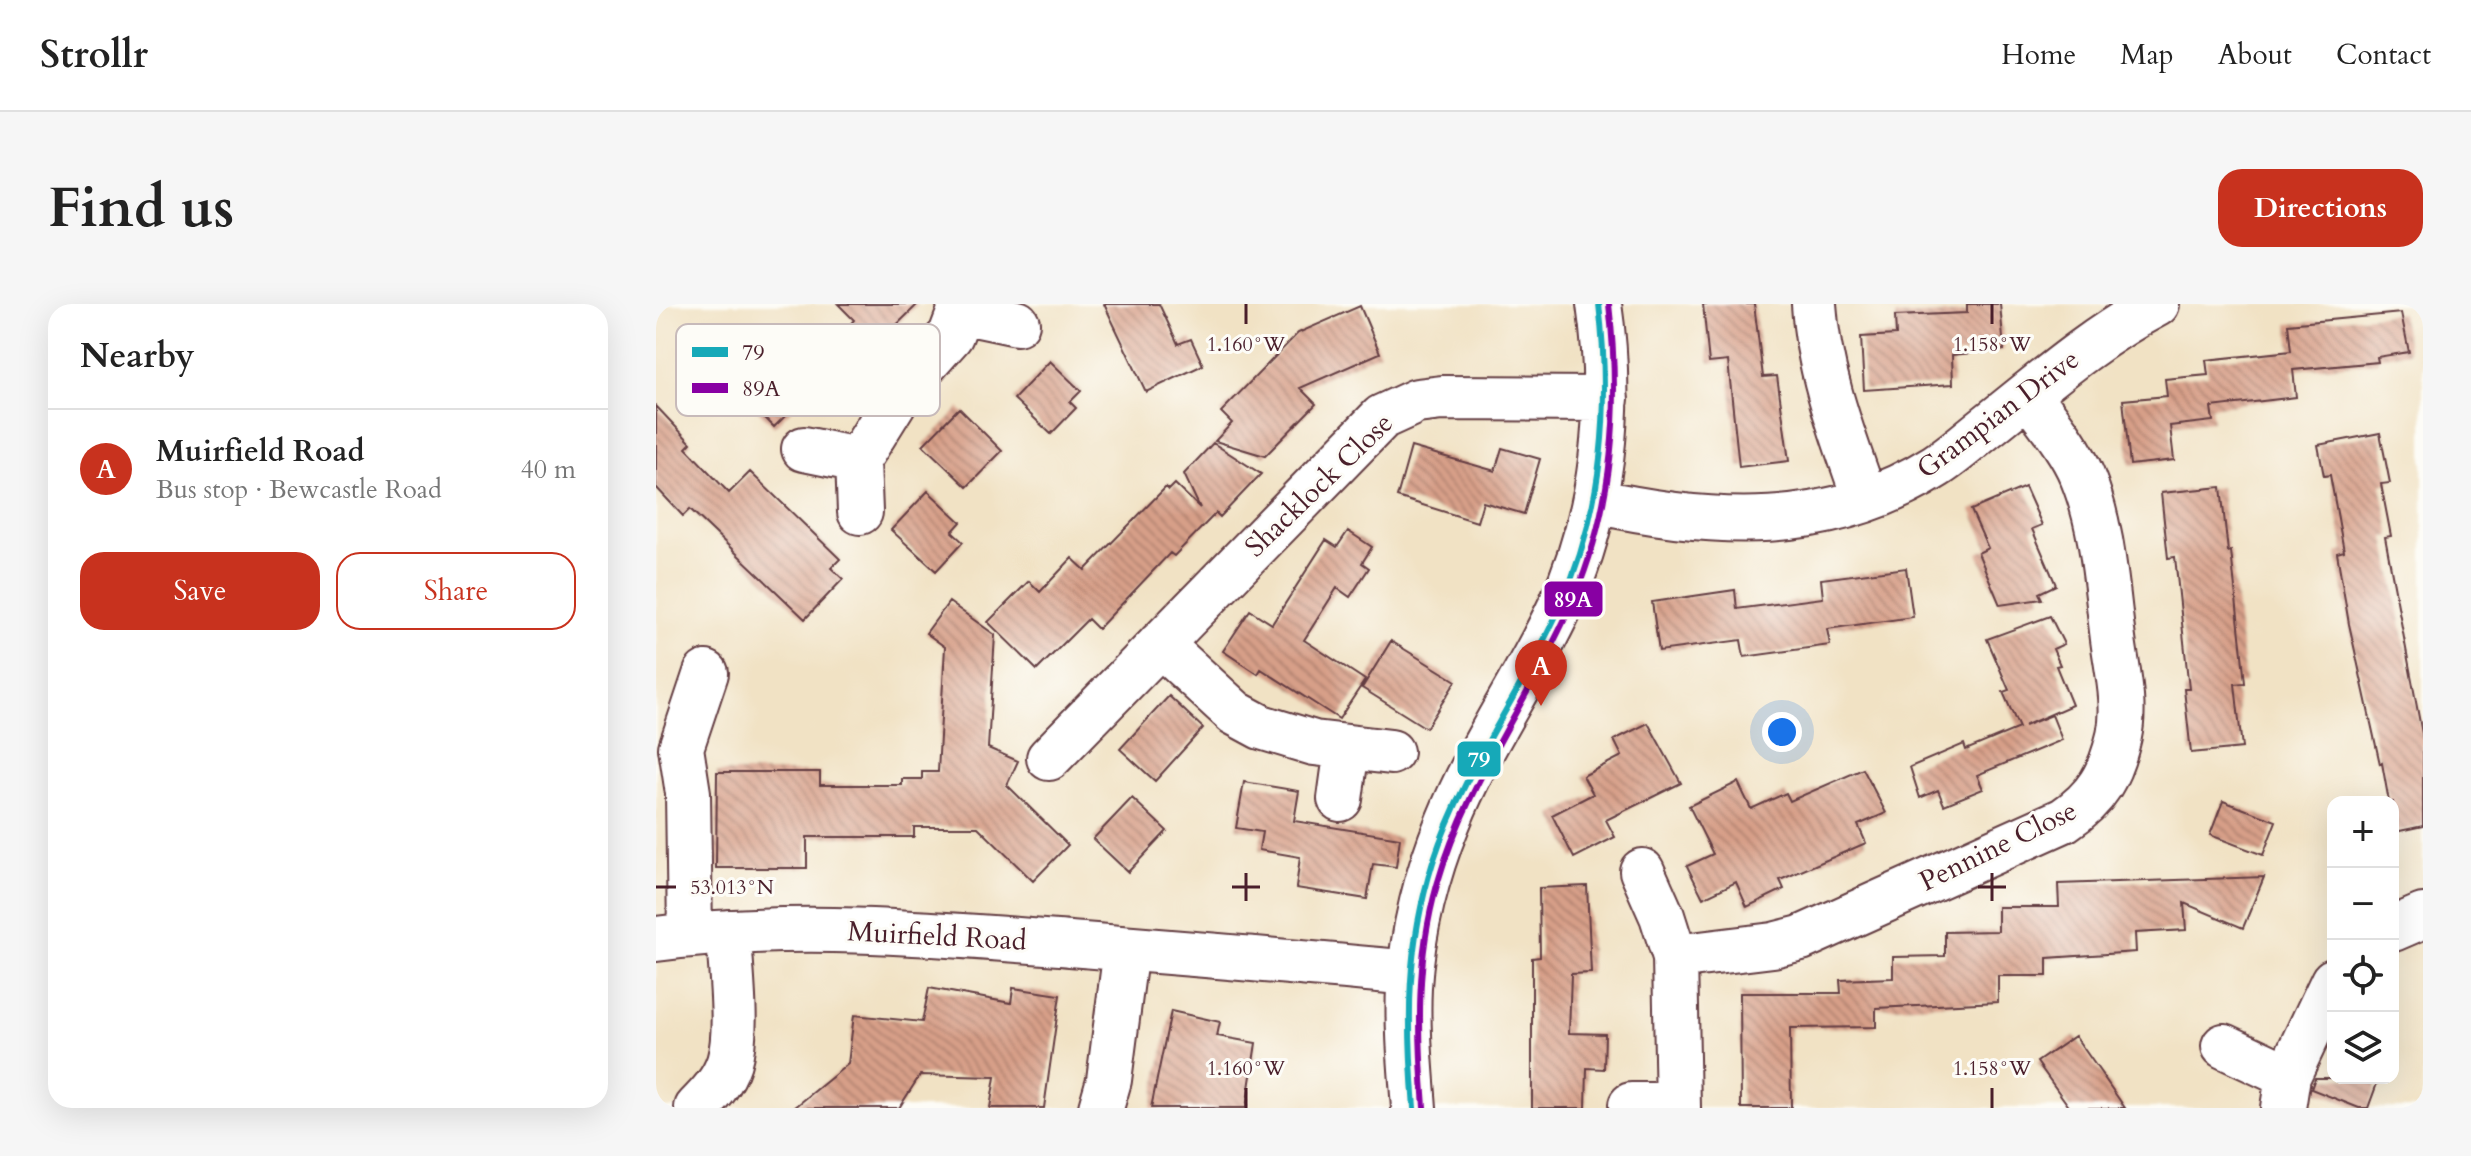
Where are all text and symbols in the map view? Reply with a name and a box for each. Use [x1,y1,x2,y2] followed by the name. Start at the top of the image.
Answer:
[40,29,148,81] text: Strollr
[2001,36,2076,74] text: Home
[2120,36,2174,74] text: Map
[2218,36,2292,74] text: About
[2336,36,2431,74] text: Contact
[2218,169,2423,247] button: Directions
[48,171,234,246] text: Find us
[676,324,940,416] legend
[1207,331,1286,358] text: 1.160°W
[1953,331,2032,358] text: 1.158°W
[80,333,195,379] text: Nearby
[742,338,765,368] text: 79
[1909,340,2087,488] street label: Grampian Drive
[742,374,781,404] text: 89A
[1237,404,1401,566] street label: Shacklock Close
[156,431,364,472] text: Muirfield Road
[96,452,116,487] text: A
[520,452,576,487] text: 40 m
[156,472,442,507] text: Bus stop · Bewcastle Road
[80,552,320,630] button: Save
[336,552,576,630] button: Share
[1543,580,1604,618] line badge: 89A
[1553,585,1593,615] text: 89A
[1515,640,1567,706] pin: A
[1762,712,1802,752] your location
[1456,740,1502,778] line badge: 79
[1468,745,1490,775] text: 79
[1913,791,2083,901] street label: Pennine Close
[2327,796,2399,1084] map controls
[2327,796,2399,868] button: +
[2327,868,2399,940] button: −
[690,874,774,901] text: 53.013°N
[846,912,1028,960] street label: Muirfield Road
[2327,940,2399,1012] button: locate
[2327,1012,2399,1084] button: layers
[1207,1055,1286,1082] text: 1.160°W
[1953,1055,2032,1082] text: 1.158°W

